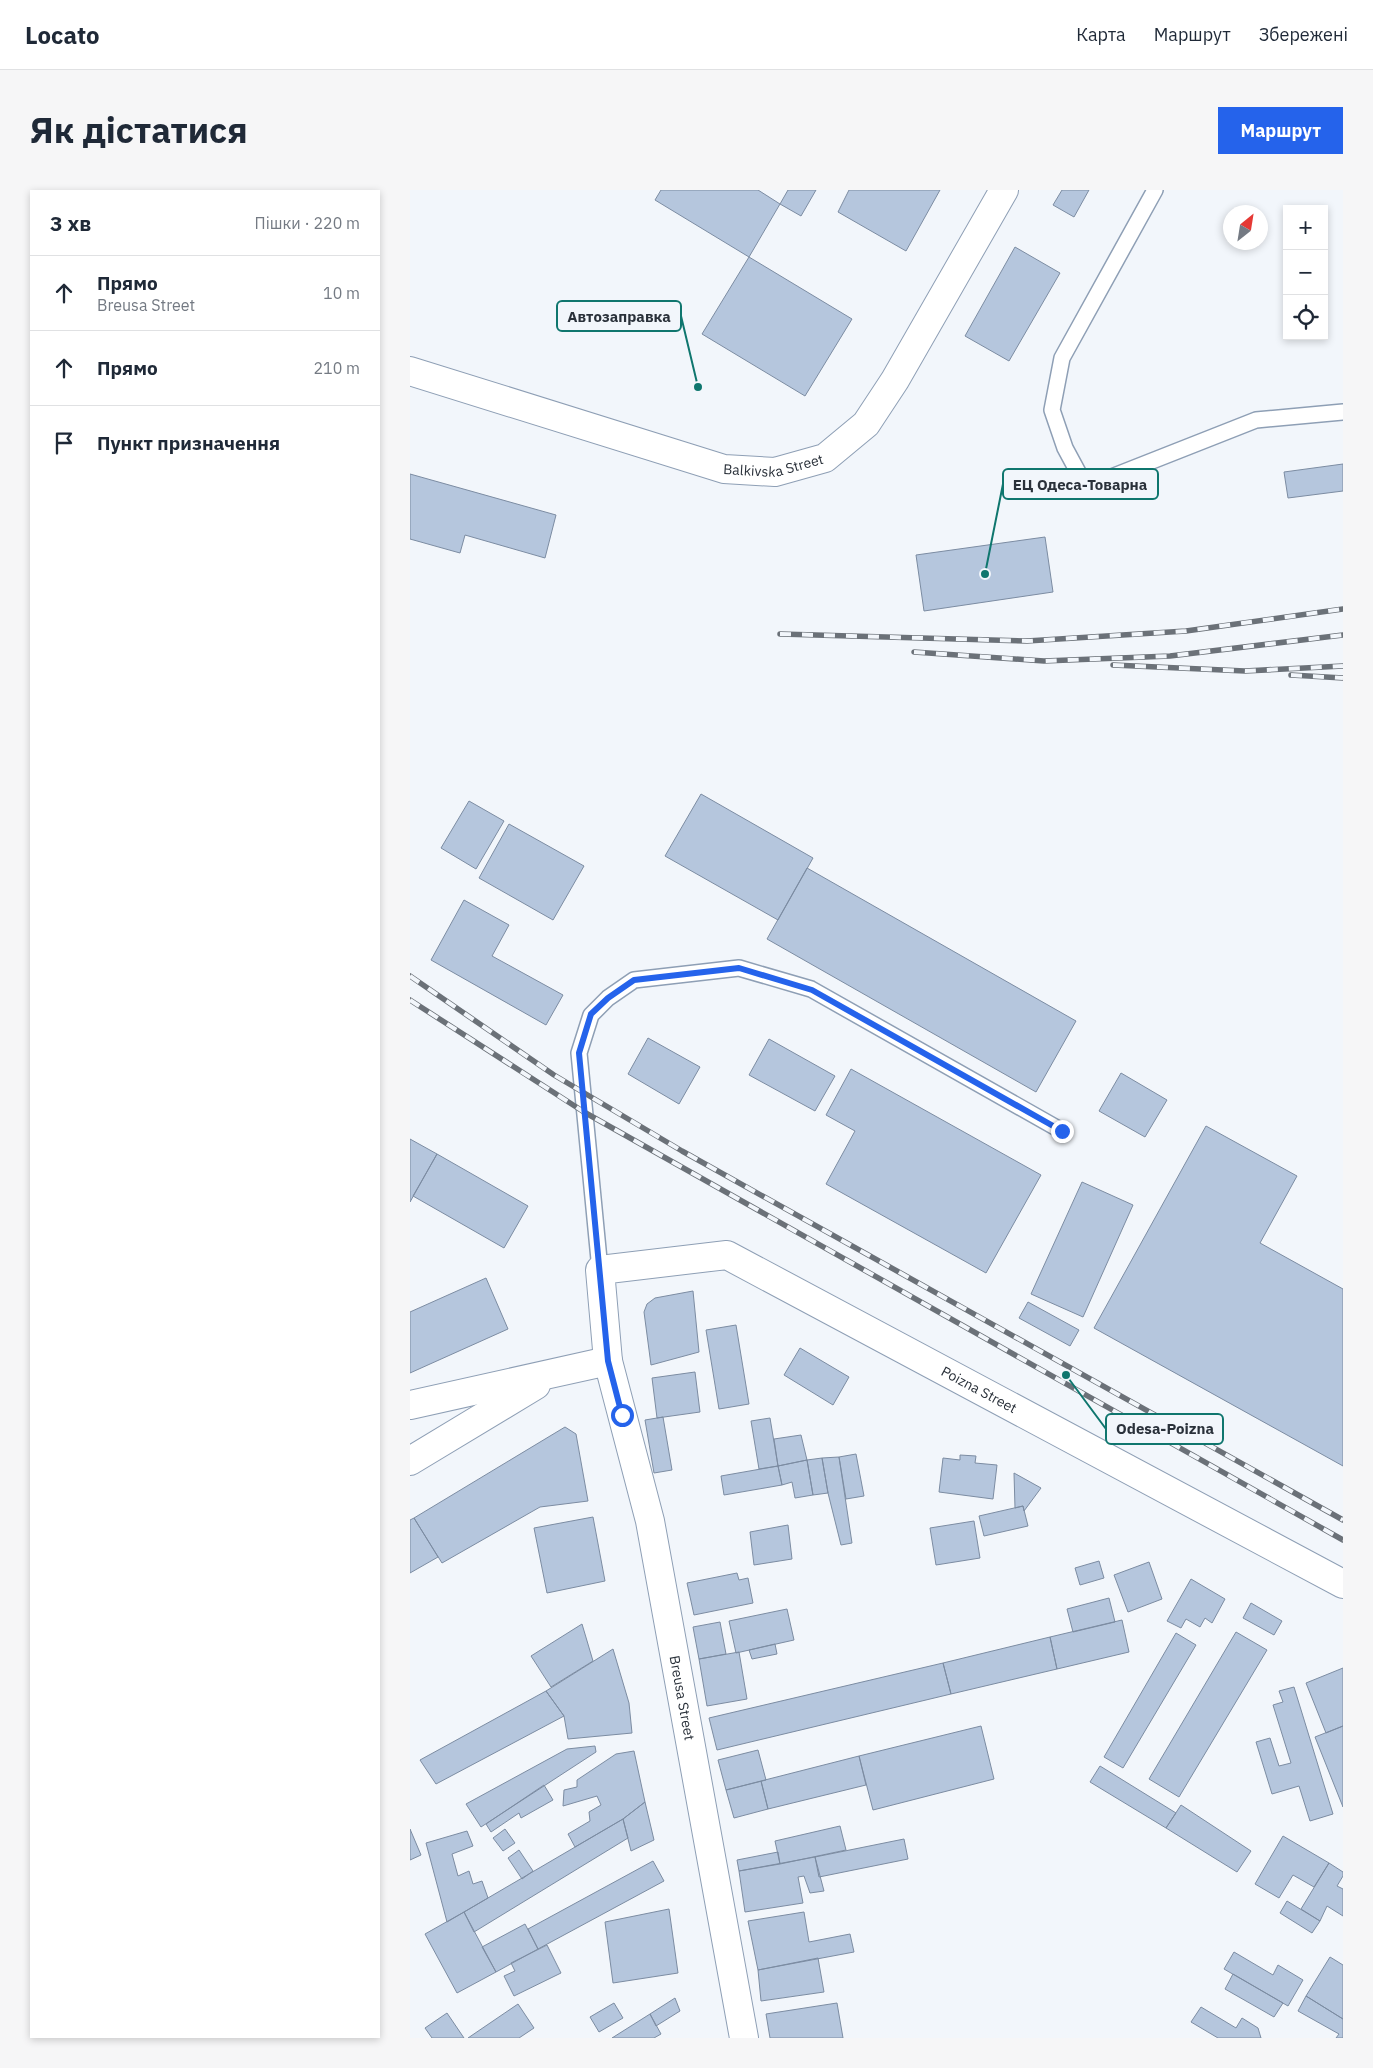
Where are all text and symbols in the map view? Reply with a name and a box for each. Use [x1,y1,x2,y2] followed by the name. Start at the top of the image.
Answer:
[25,19,100,51] text: Locato
[1076,23,1126,46] text: Карта
[1154,23,1231,46] text: Маршрут
[1259,23,1348,46] text: Збережені
[30,107,248,153] text: Як дістатися
[1218,107,1343,154] button: Маршрут
[1223,205,1268,250] north arrow
[1283,205,1328,340] map controls
[1283,205,1328,250] button: +
[50,209,91,237] text: 3 хв
[255,213,360,233] text: Пішки · 220 m
[1283,250,1328,295] button: −
[97,271,158,295] text: Прямо
[50,279,78,307] icon: ahead
[323,283,360,303] text: 10 m
[97,295,195,315] text: Breusa Street
[1283,295,1328,340] button: locate
[557,301,681,331] callout: Автозаправка
[567,307,671,326] text: Автозаправка
[50,354,78,382] icon: ahead
[97,356,158,380] text: Прямо
[313,358,360,378] text: 210 m
[50,429,78,457] icon: arrive
[97,431,280,455] text: Пункт призначення
[723,450,825,481] street label: Balkivska Street
[1003,469,1158,499] callout: ЕЦ Одеса-Товарна
[1013,475,1148,494] text: ЕЦ Одеса-Товарна
[1051,1120,1074,1143] route end
[938,1362,1020,1417] street label: Poizna Street
[611,1404,634,1427] route start
[1106,1414,1223,1444] callout: Odesa-Poizna
[1116,1419,1214,1438] text: Odesa-Poizna
[666,1654,699,1742] street label: Breusa Street

